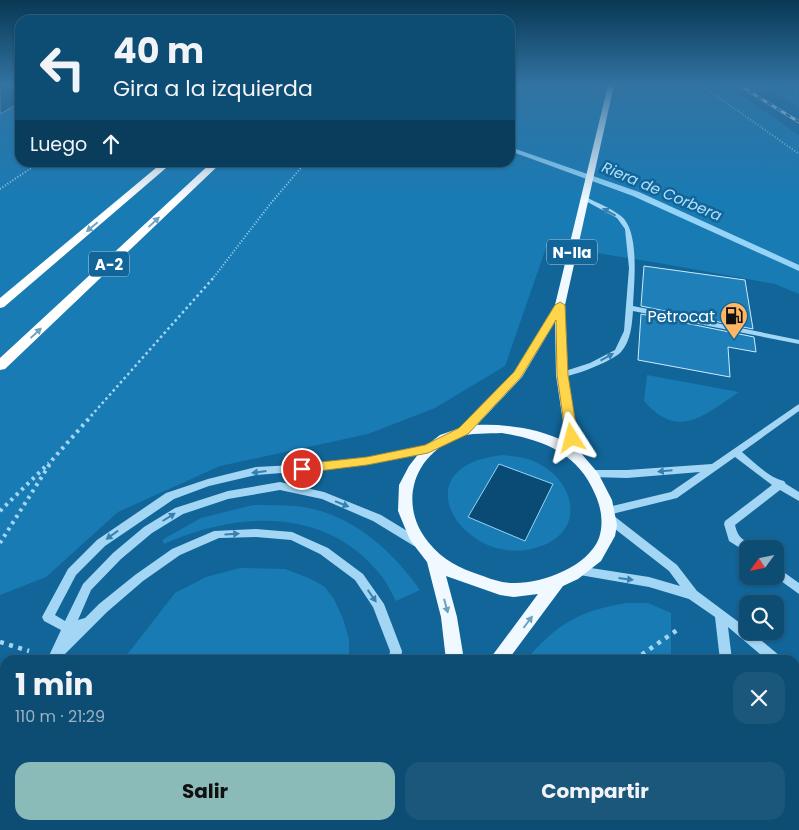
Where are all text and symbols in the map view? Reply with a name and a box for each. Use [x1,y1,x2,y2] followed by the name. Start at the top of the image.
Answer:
[113,26,204,75] text: 40 m
[30,35,95,100] icon: left
[113,73,313,104] text: Gira a la izquierda
[97,130,125,158] icon: ahead
[30,131,87,158] text: Luego
[599,156,725,226] water label: Riera de Corbera
[602,208,617,216] one-way arrow
[148,216,160,228] one-way arrow
[85,222,98,233] one-way arrow
[547,240,597,264] road number: N-IIa
[89,252,129,276] road number: A-2
[719,301,749,340] fuel station icon: Petrocat
[647,305,715,328] place label: Petrocat
[29,327,41,339] one-way arrow
[600,353,615,361] one-way arrow
[545,411,597,463] position arrow
[281,448,323,490] pin
[288,455,316,483] icon: arrive
[657,467,673,475] one-way arrow
[251,468,267,476] one-way arrow
[335,500,349,508] one-way arrow
[163,512,176,521] one-way arrow
[224,529,240,537] one-way arrow
[105,530,119,540] one-way arrow
[739,540,784,585] north arrow
[739,540,784,640] map controls
[618,575,634,583] one-way arrow
[367,589,377,603] one-way arrow
[739,595,784,640] button: search
[443,599,451,614] one-way arrow
[522,616,533,629] one-way arrow
[15,663,93,706] text: 1 min
[733,672,785,724] button: close
[15,705,105,728] text: 110 m · 21:29
[15,762,395,820] button: Salir
[405,762,785,820] button: Compartir

